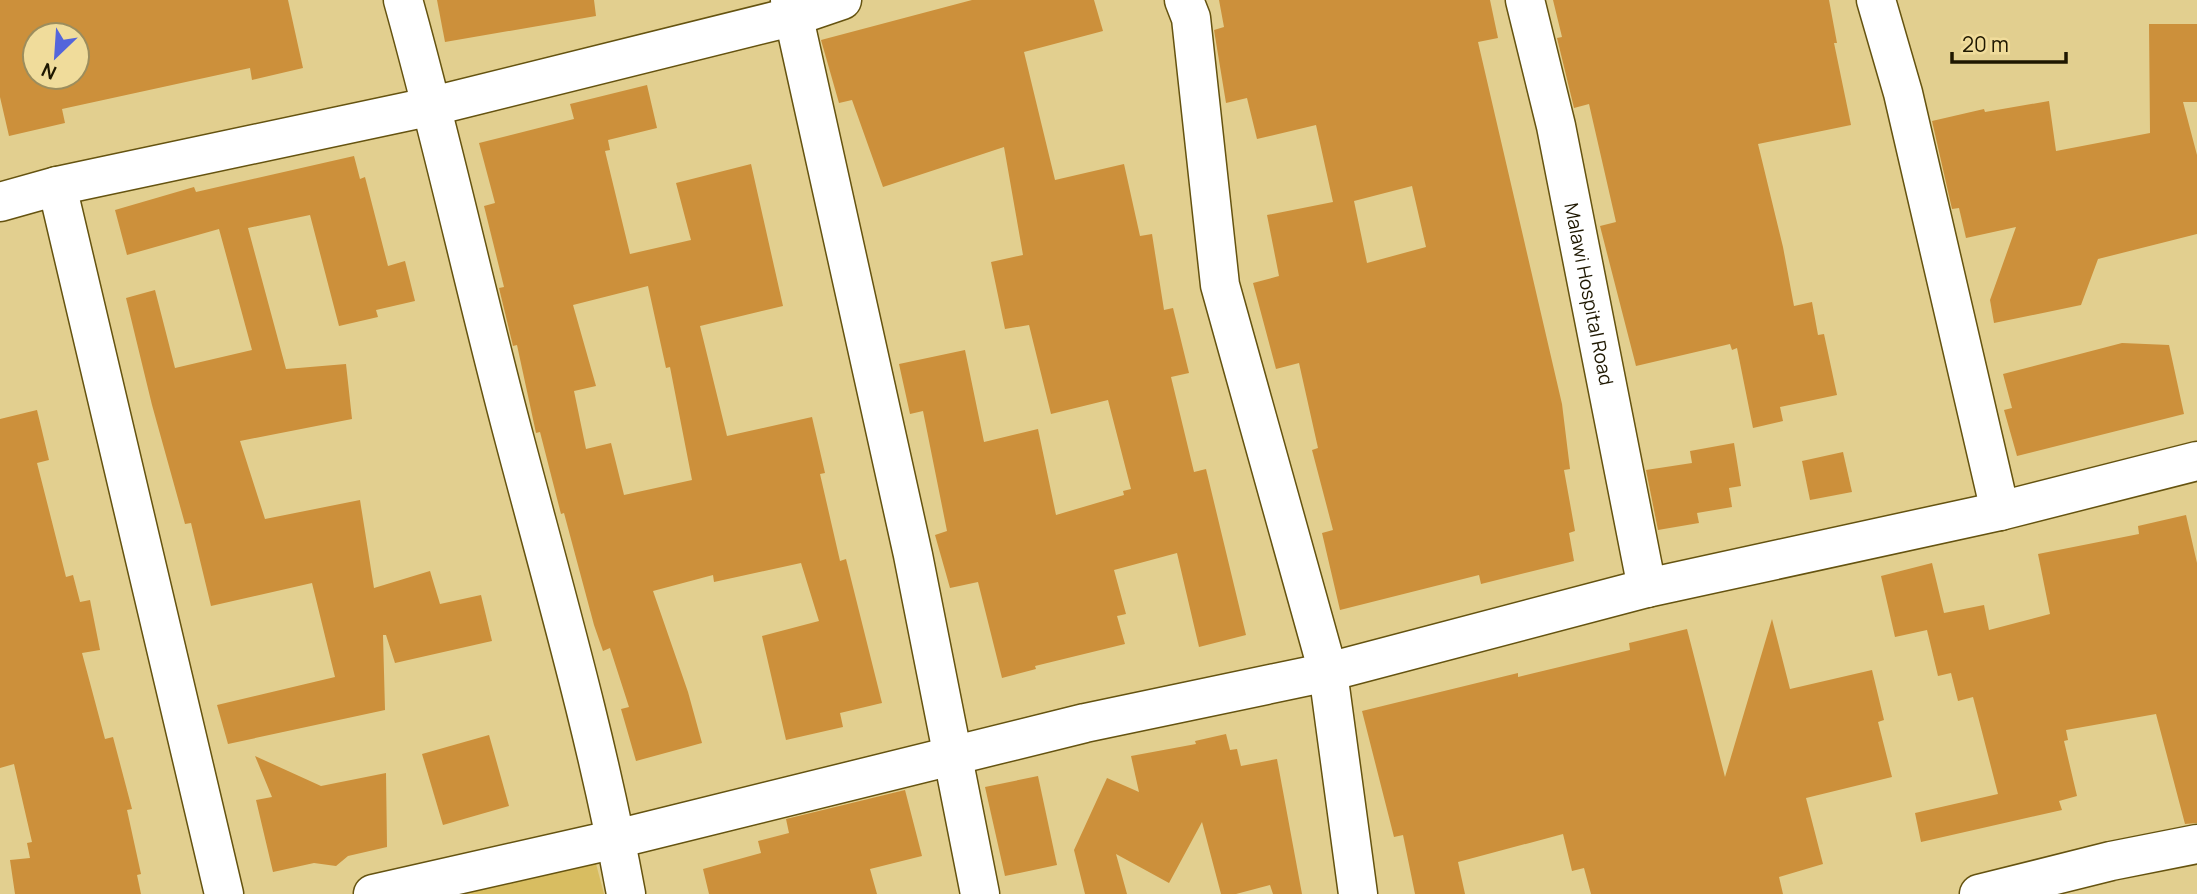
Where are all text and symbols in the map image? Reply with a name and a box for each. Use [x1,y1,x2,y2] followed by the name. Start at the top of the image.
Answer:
[21,21,91,91] north arrow
[1952,21,2066,65] scale bar
[1962,30,2009,58] text: 20 m
[37,57,60,86] text: N
[1558,201,1620,387] street label: Malawi Hospital Road

